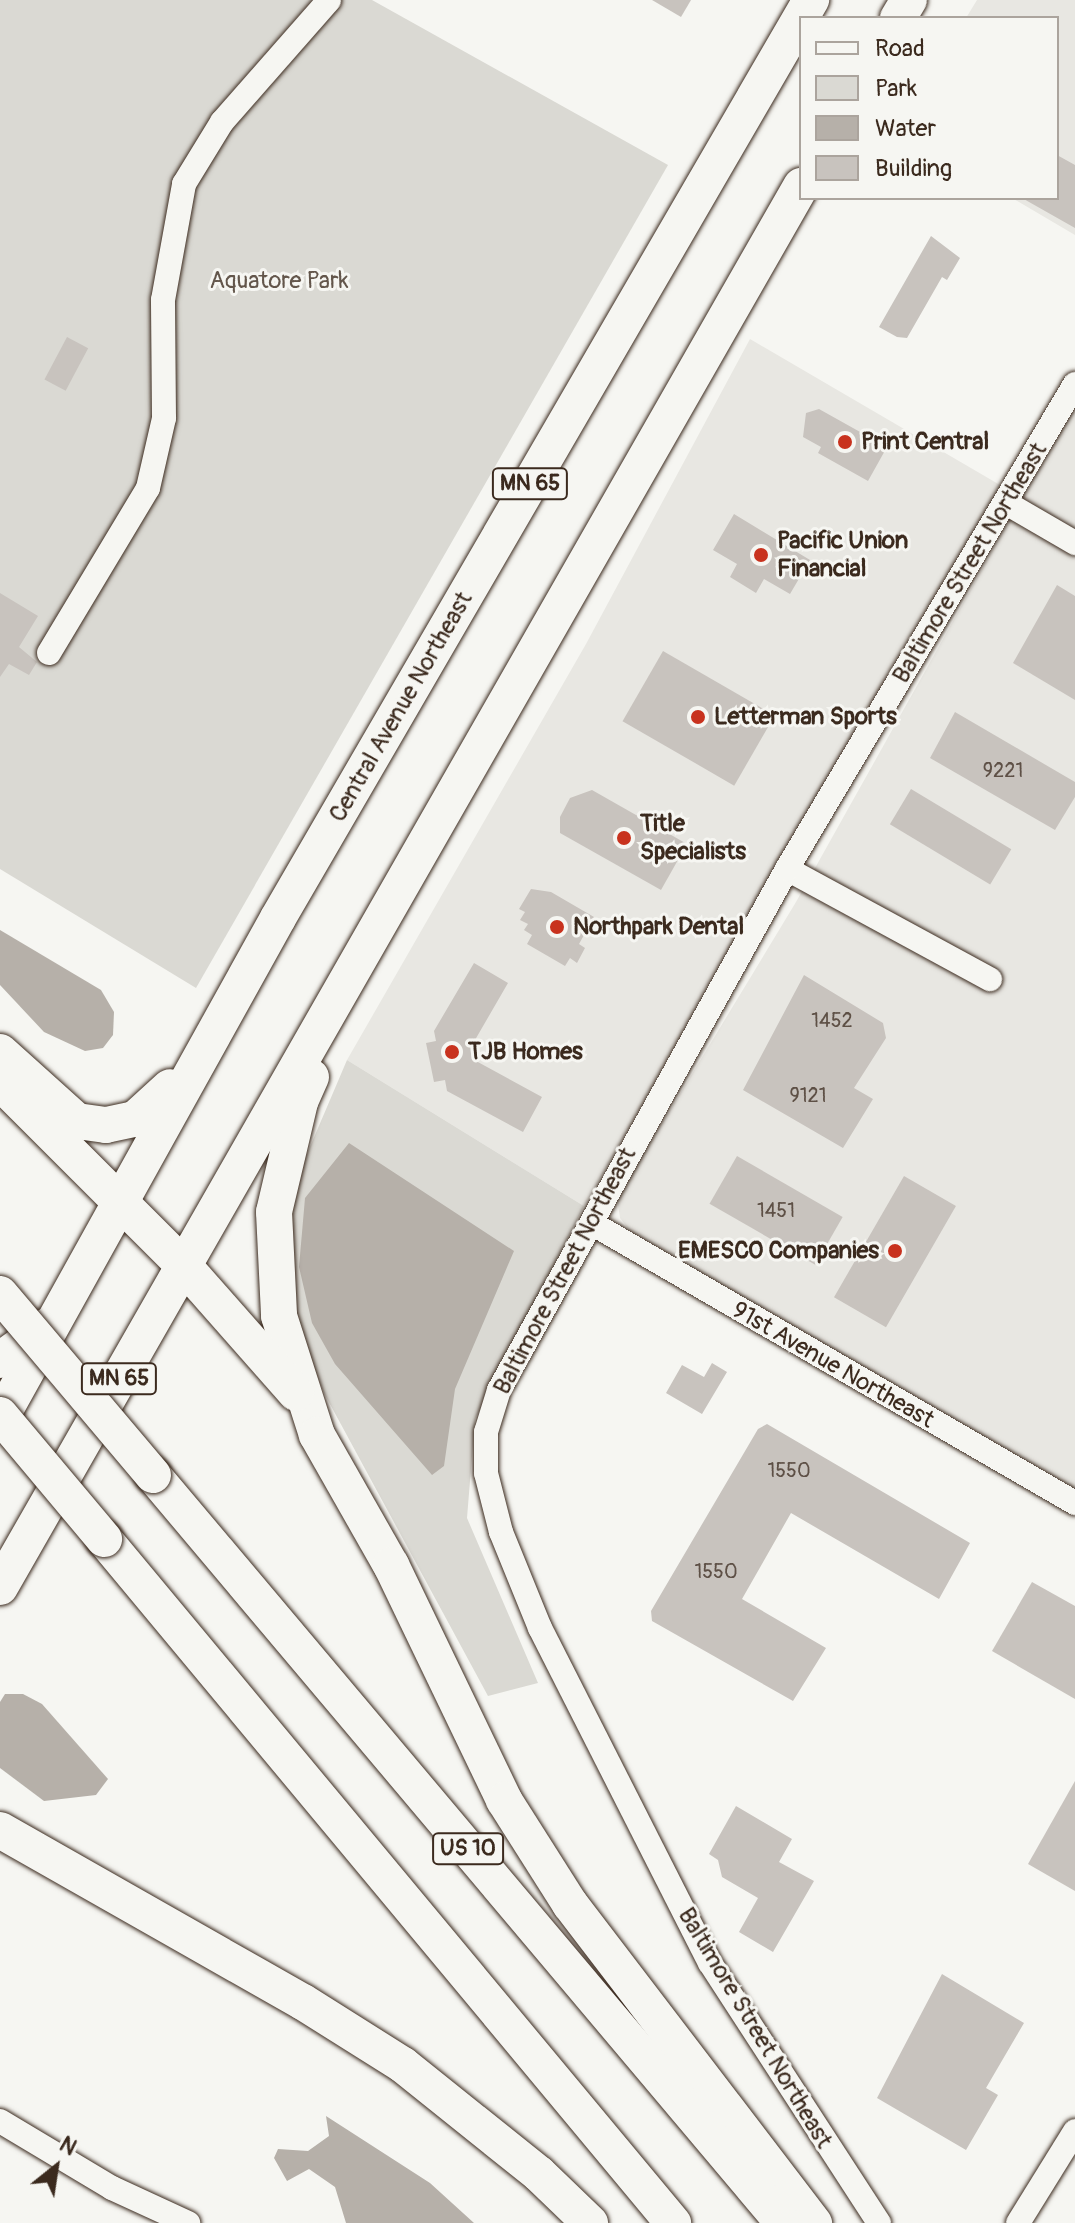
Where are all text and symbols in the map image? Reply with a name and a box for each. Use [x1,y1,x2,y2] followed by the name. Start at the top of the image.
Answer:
[799,16,1059,200] legend
[875,34,925,63] text: Road
[875,74,917,103] text: Park
[875,114,936,143] text: Water
[875,154,952,183] text: Building
[209,267,349,295] park label: Aquatore Park
[861,428,989,456] place label: Print Central
[836,433,854,451] marker: Print Central
[887,438,1053,688] street label: Baltimore Street Northeast
[490,466,570,502] road number: MN 65
[777,527,908,583] place label: Pacific Union Financial
[752,546,770,564] marker: Pacific Union Financial
[323,587,479,827] street label: Central Avenue Northeast
[714,703,897,731] place label: Letterman Sports
[689,708,707,726] marker: Letterman Sports
[983,758,1023,782] house number: 9221
[640,810,746,866] place label: Title Specialists
[615,829,633,847] marker: Title Specialists
[573,913,744,941] place label: Northpark Dental
[548,918,566,936] marker: Northpark Dental
[811,1008,853,1032] house number: 1452
[468,1038,583,1066] place label: TJB Homes
[443,1043,461,1061] marker: TJB Homes
[789,1083,827,1107] house number: 9121
[488,1143,642,1399] street label: Baltimore Street Northeast
[757,1198,795,1222] house number: 1451
[678,1237,879,1265] place label: EMESCO Companies
[886,1242,904,1260] marker: EMESCO Companies
[727,1295,939,1435] street label: 91st Avenue Northeast
[79,1361,159,1397] road number: MN 65
[767,1458,811,1482] house number: 1550
[694,1559,738,1583] house number: 1550
[432,1831,504,1867] road number: US 10
[672,1903,838,2153] street label: Baltimore Street Northeast
[16,2127,96,2207] north arrow
[55,2130,81,2162] text: N

